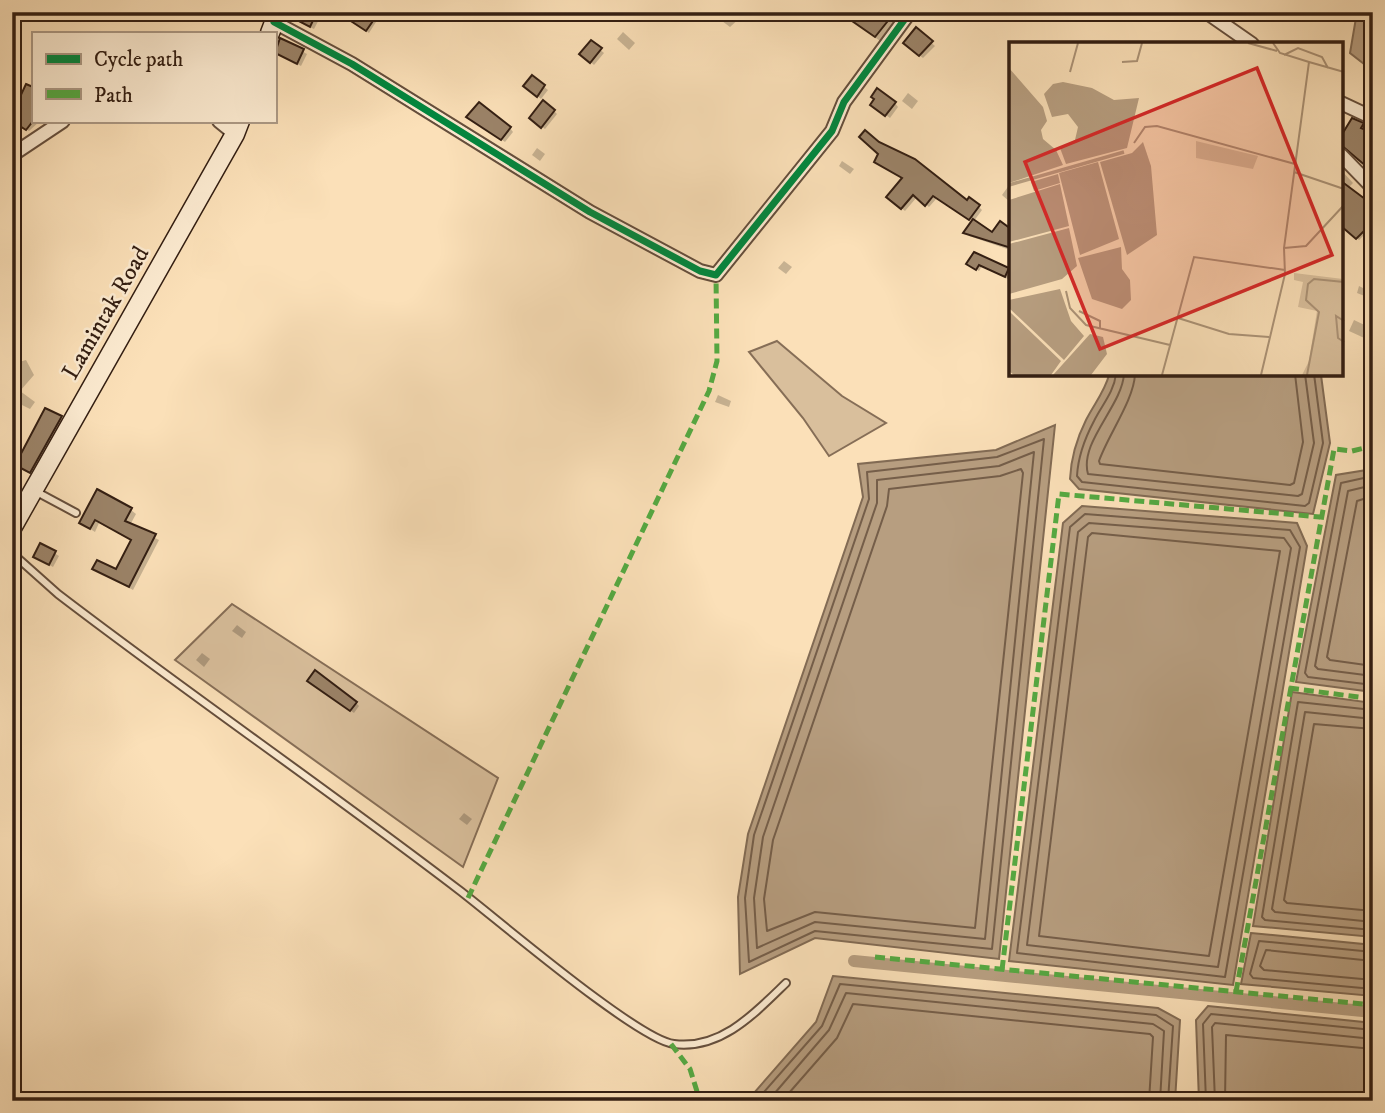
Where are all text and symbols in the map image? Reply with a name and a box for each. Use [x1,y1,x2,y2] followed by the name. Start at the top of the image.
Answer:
[32,32,276,122] legend
[1009,42,1343,376] inset map
[94,47,183,73] text: Cycle path
[94,83,133,109] text: Path
[56,241,156,385] street label: Lamintak Road

